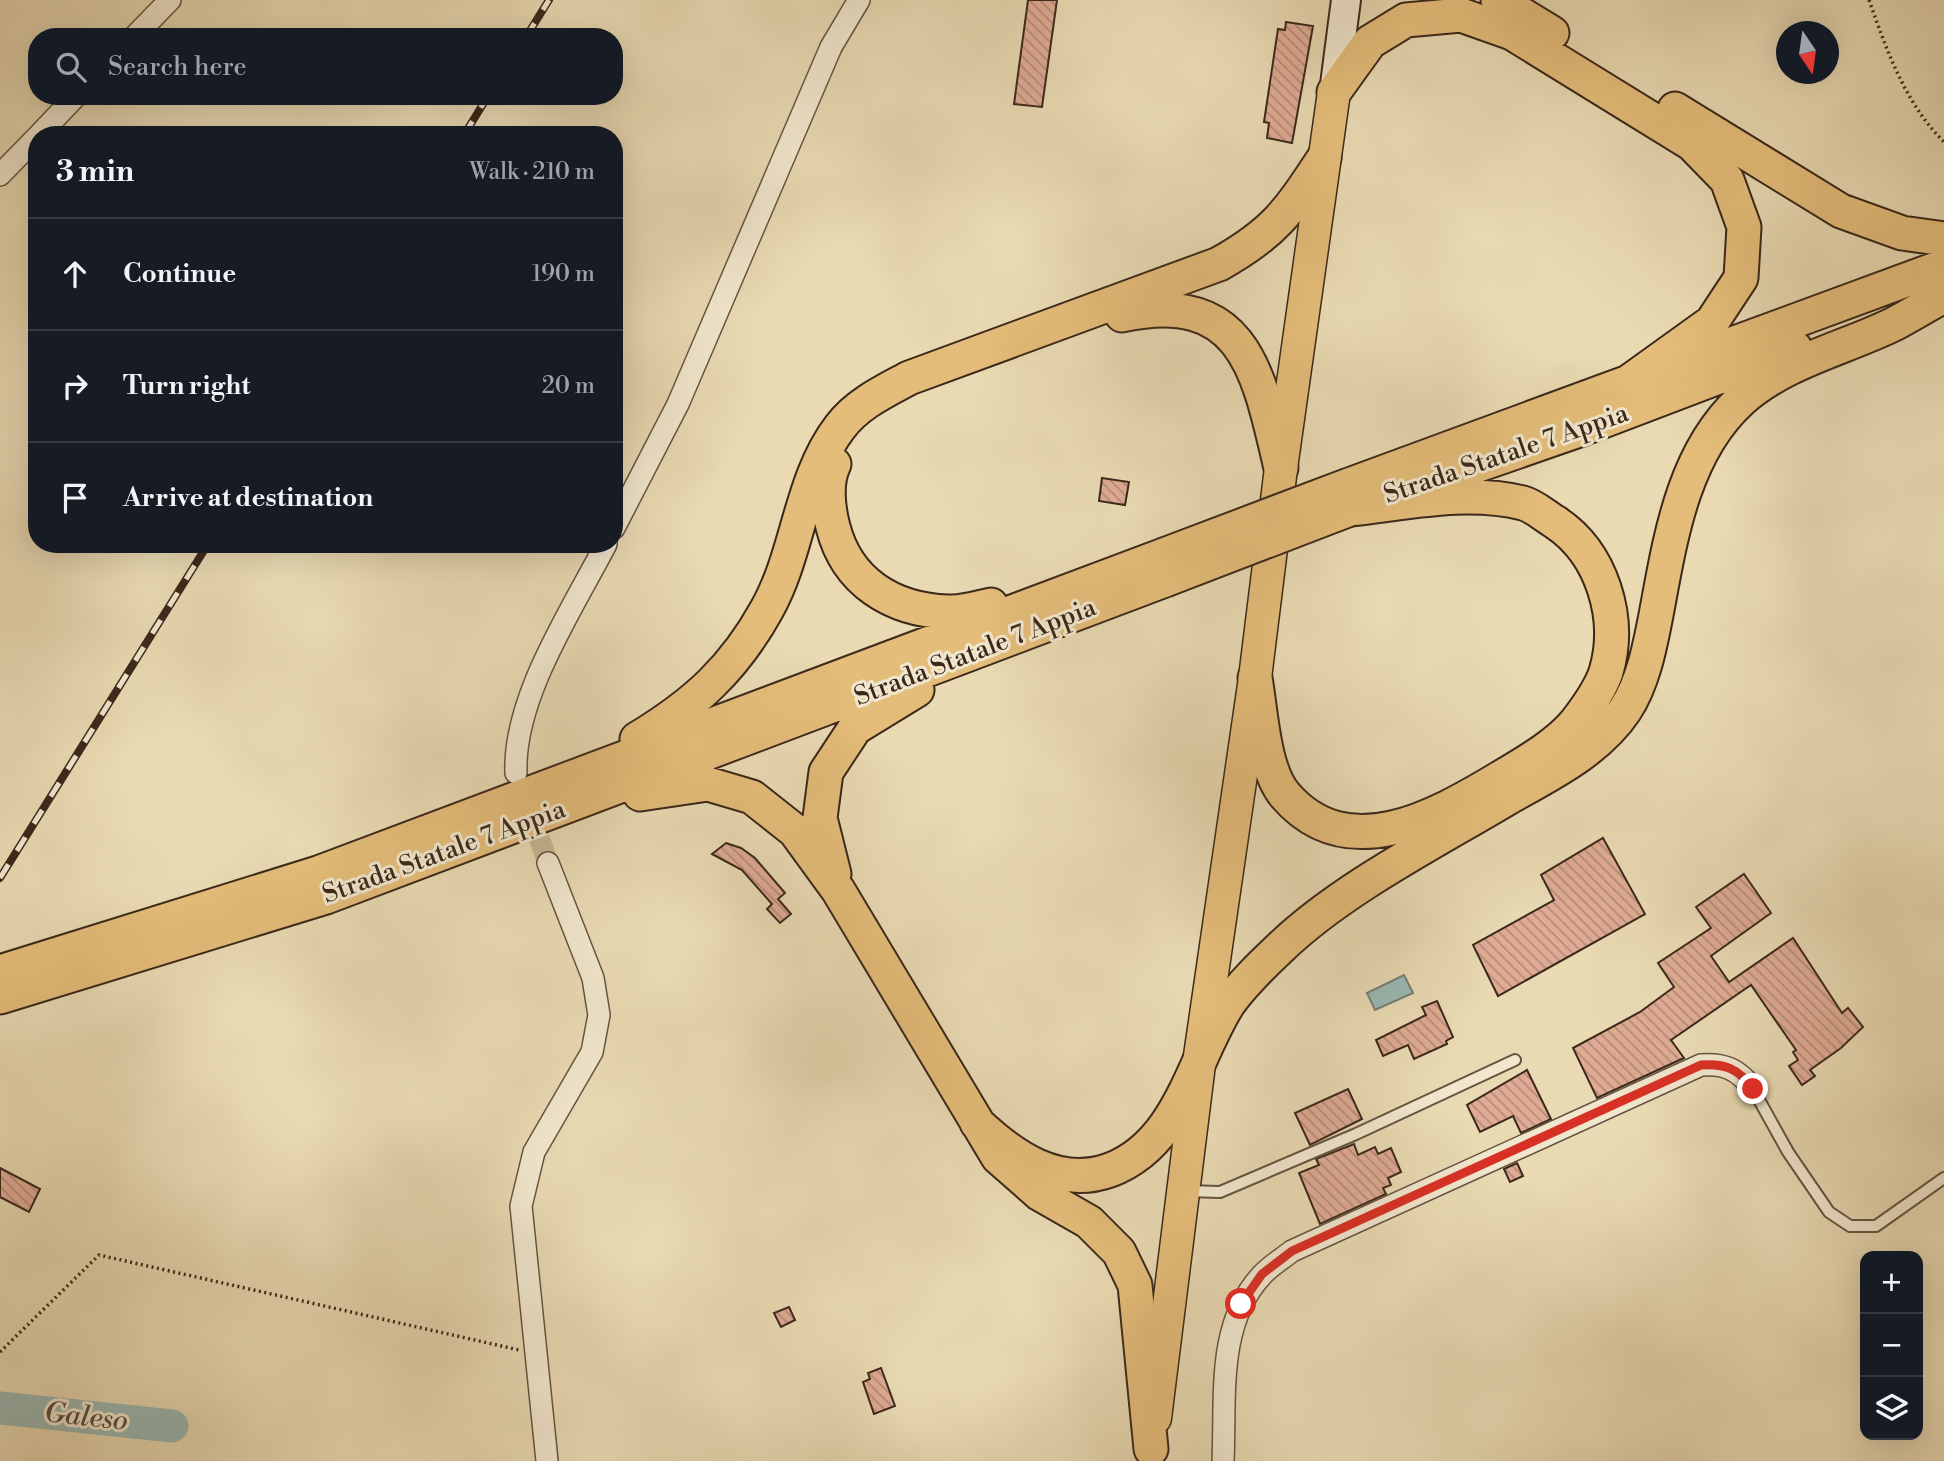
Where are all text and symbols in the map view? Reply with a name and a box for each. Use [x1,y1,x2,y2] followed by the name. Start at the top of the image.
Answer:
[1776,21,1839,84] north arrow
[28,28,623,105] search box
[52,48,90,86] icon: search
[108,51,247,83] text: Search here
[56,153,134,191] text: 3 min
[469,158,595,186] text: Walk · 210 m
[56,255,94,293] icon: ahead
[123,258,236,290] text: Continue
[532,260,595,288] text: 190 m
[56,367,94,405] icon: right
[123,370,251,402] text: Turn right
[542,372,595,400] text: 20 m
[1380,397,1633,511] street label: Strada Statale 7 Appia
[56,479,94,517] icon: arrive
[123,482,373,514] text: Arrive at destination
[850,591,1101,713] street label: Strada Statale 7 Appia
[318,793,571,911] street label: Strada Statale 7 Appia
[1737,1073,1768,1104] route end
[1860,1251,1923,1440] map controls
[1860,1251,1923,1314] button: +
[1225,1288,1256,1319] route start
[1860,1314,1923,1377] button: −
[1860,1377,1923,1440] button: layers
[43,1395,129,1439] water label: Galeso

